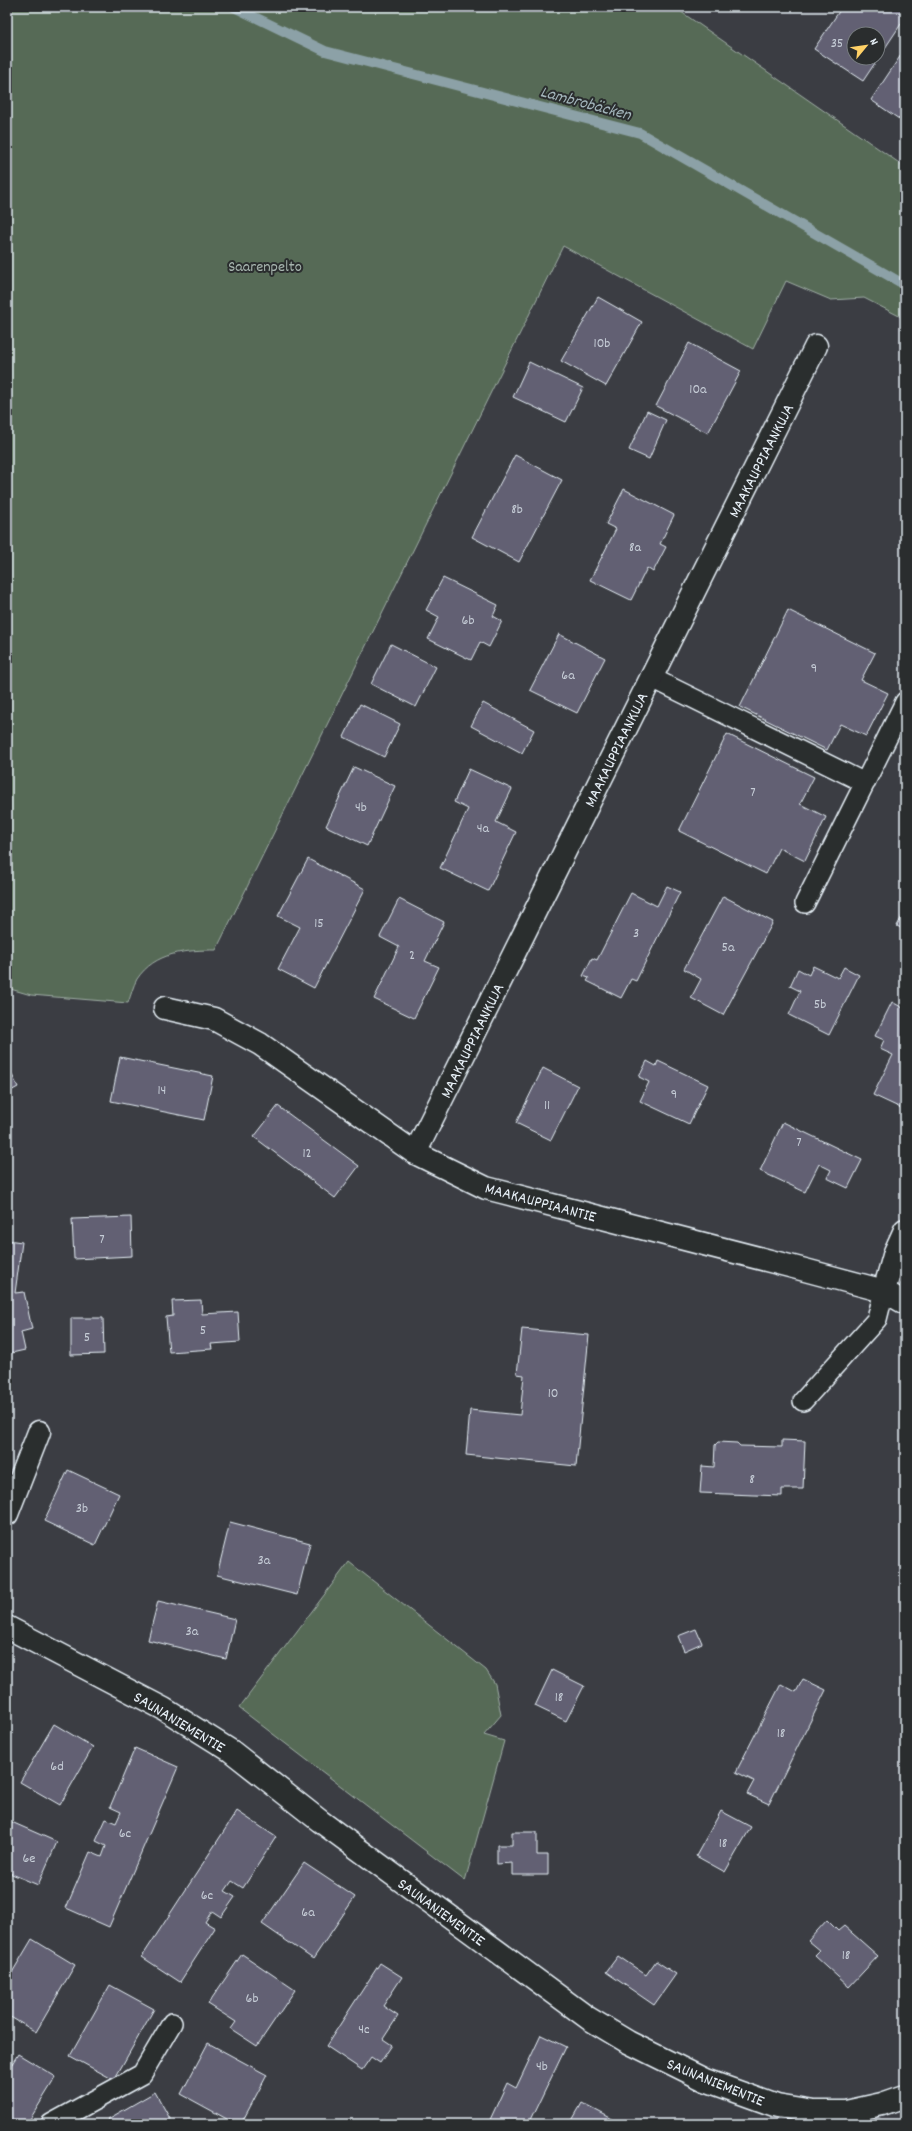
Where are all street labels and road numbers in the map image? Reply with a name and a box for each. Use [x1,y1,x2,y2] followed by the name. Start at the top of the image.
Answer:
[724,400,801,522] street label: MAAKAUPPIAANKUJA
[579,689,655,811] street label: MAAKAUPPIAANKUJA
[435,980,511,1102] street label: MAAKAUPPIAANKUJA
[482,1178,599,1229] street label: MAAKAUPPIAANTIE
[128,1687,230,1760] street label: SAUNANIEMENTIE
[392,1873,490,1953] street label: SAUNANIEMENTIE
[663,2053,768,2114] street label: SAUNANIEMENTIE

